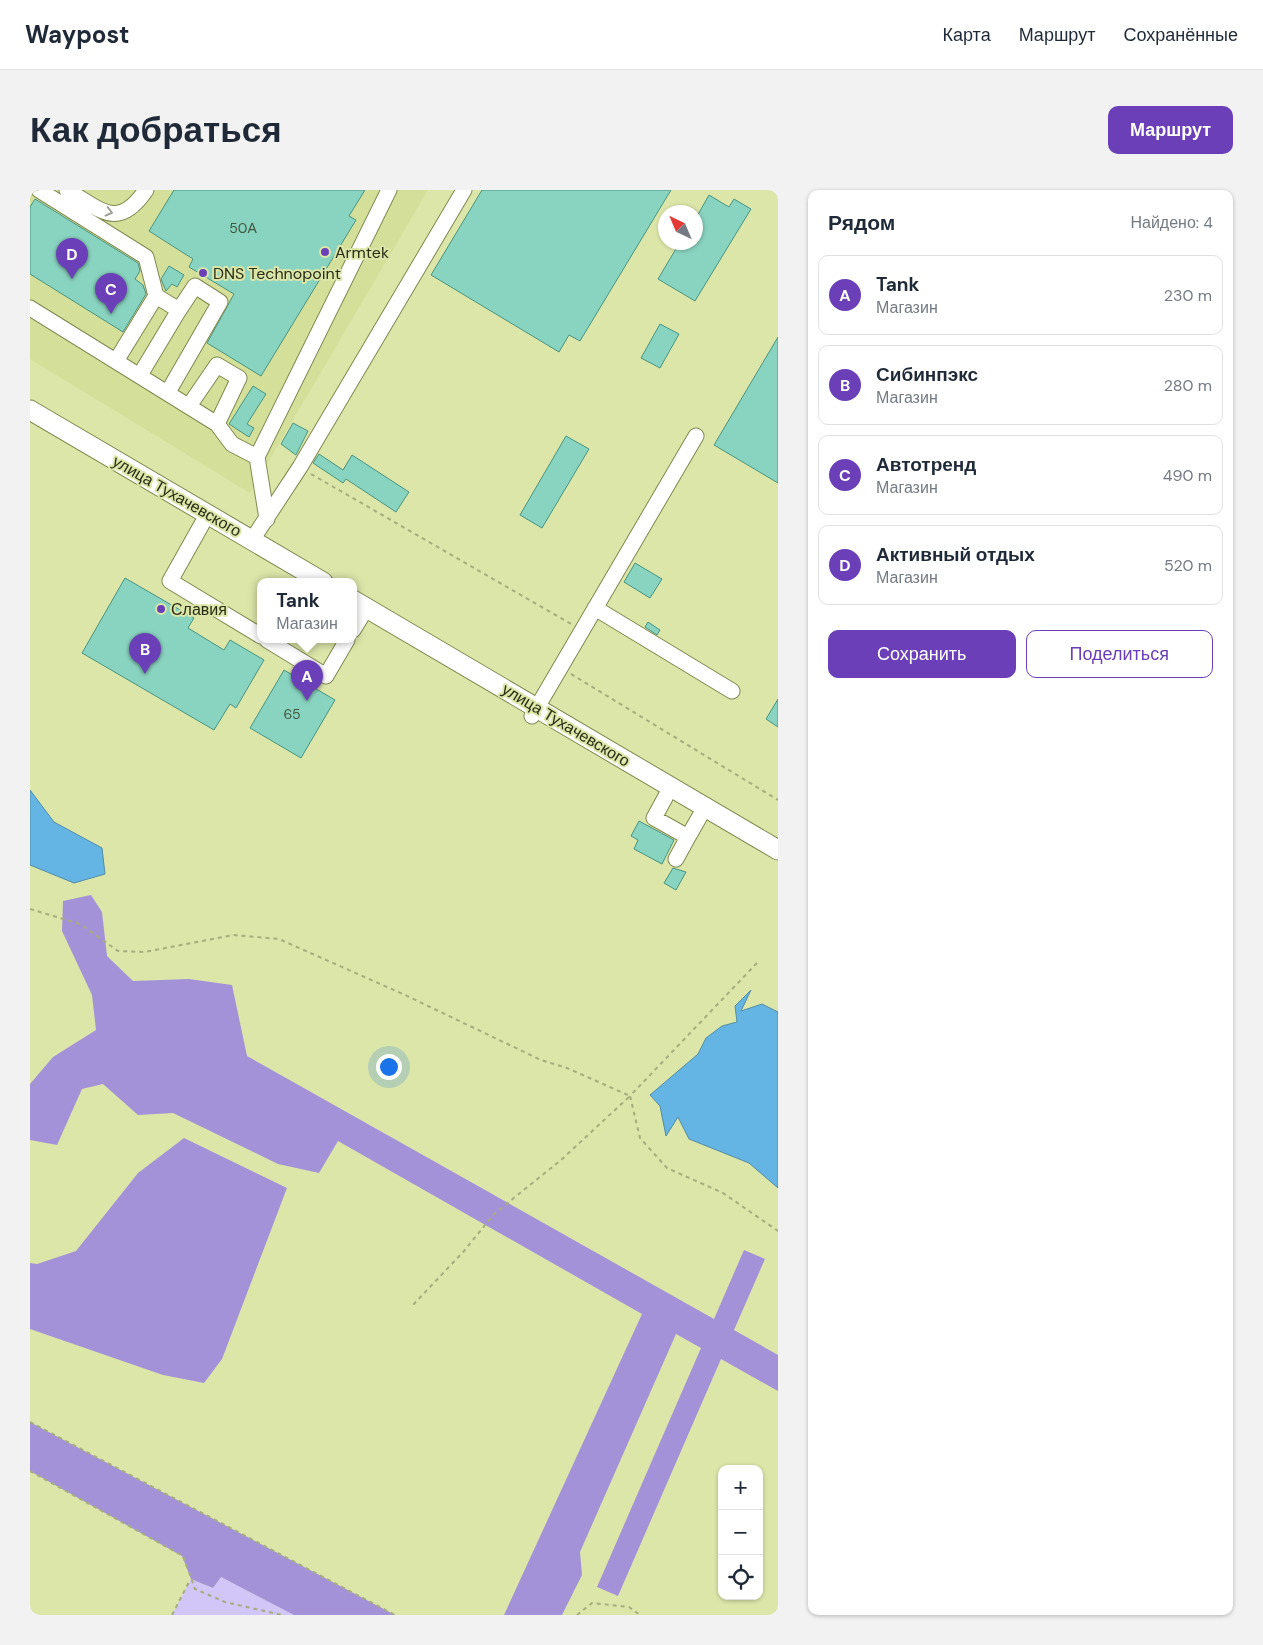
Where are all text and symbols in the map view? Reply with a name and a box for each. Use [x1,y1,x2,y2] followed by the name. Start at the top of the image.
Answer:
[25,19,129,50] text: Waypost
[943,23,991,47] text: Карта
[1019,23,1095,47] text: Маршрут
[1123,23,1238,47] text: Сохранённые
[1108,106,1233,154] button: Маршрут
[30,107,282,153] text: Как добраться
[658,205,703,250] north arrow
[105,206,113,217] one-way arrow
[828,209,895,237] text: Рядом
[1130,212,1213,233] text: Найдено: 4
[229,219,257,237] house number: 50А
[56,238,88,279] pin: D
[335,242,389,263] place label: Armtek
[319,246,331,258] marker: Armtek
[213,263,341,284] place label: DNS Technopoint
[197,267,209,279] marker: DNS Technopoint
[876,272,920,297] text: Tank
[95,273,127,314] pin: C
[839,285,851,306] text: A
[1164,285,1212,306] text: 230 m
[876,297,938,318] text: Магазин
[876,362,978,387] text: Сибинпэкс
[840,375,850,396] text: B
[1164,375,1212,396] text: 280 m
[876,387,938,408] text: Магазин
[109,451,245,542] street label: улица Тухачевского
[876,452,976,477] text: Автотренд
[839,465,851,486] text: C
[1163,465,1212,486] text: 490 m
[876,477,938,498] text: Магазин
[876,542,1035,567] text: Активный отдых
[839,555,851,576] text: D
[1164,555,1212,576] text: 520 m
[876,567,938,588] text: Магазин
[257,578,357,643] popup
[276,588,320,613] text: Tank
[171,599,227,620] place label: Славия
[155,603,167,615] marker: Славия
[276,613,338,634] text: Магазин
[828,630,1016,678] button: Сохранить
[1026,630,1213,678] button: Поделиться
[129,633,161,674] pin: B
[291,660,323,701] pin: A
[498,679,634,772] street label: улица Тухачевского
[283,705,301,723] house number: 65
[376,1054,402,1080] your location
[718,1465,763,1600] map controls
[718,1465,763,1510] button: +
[718,1510,763,1555] button: −
[718,1555,763,1600] button: locate

